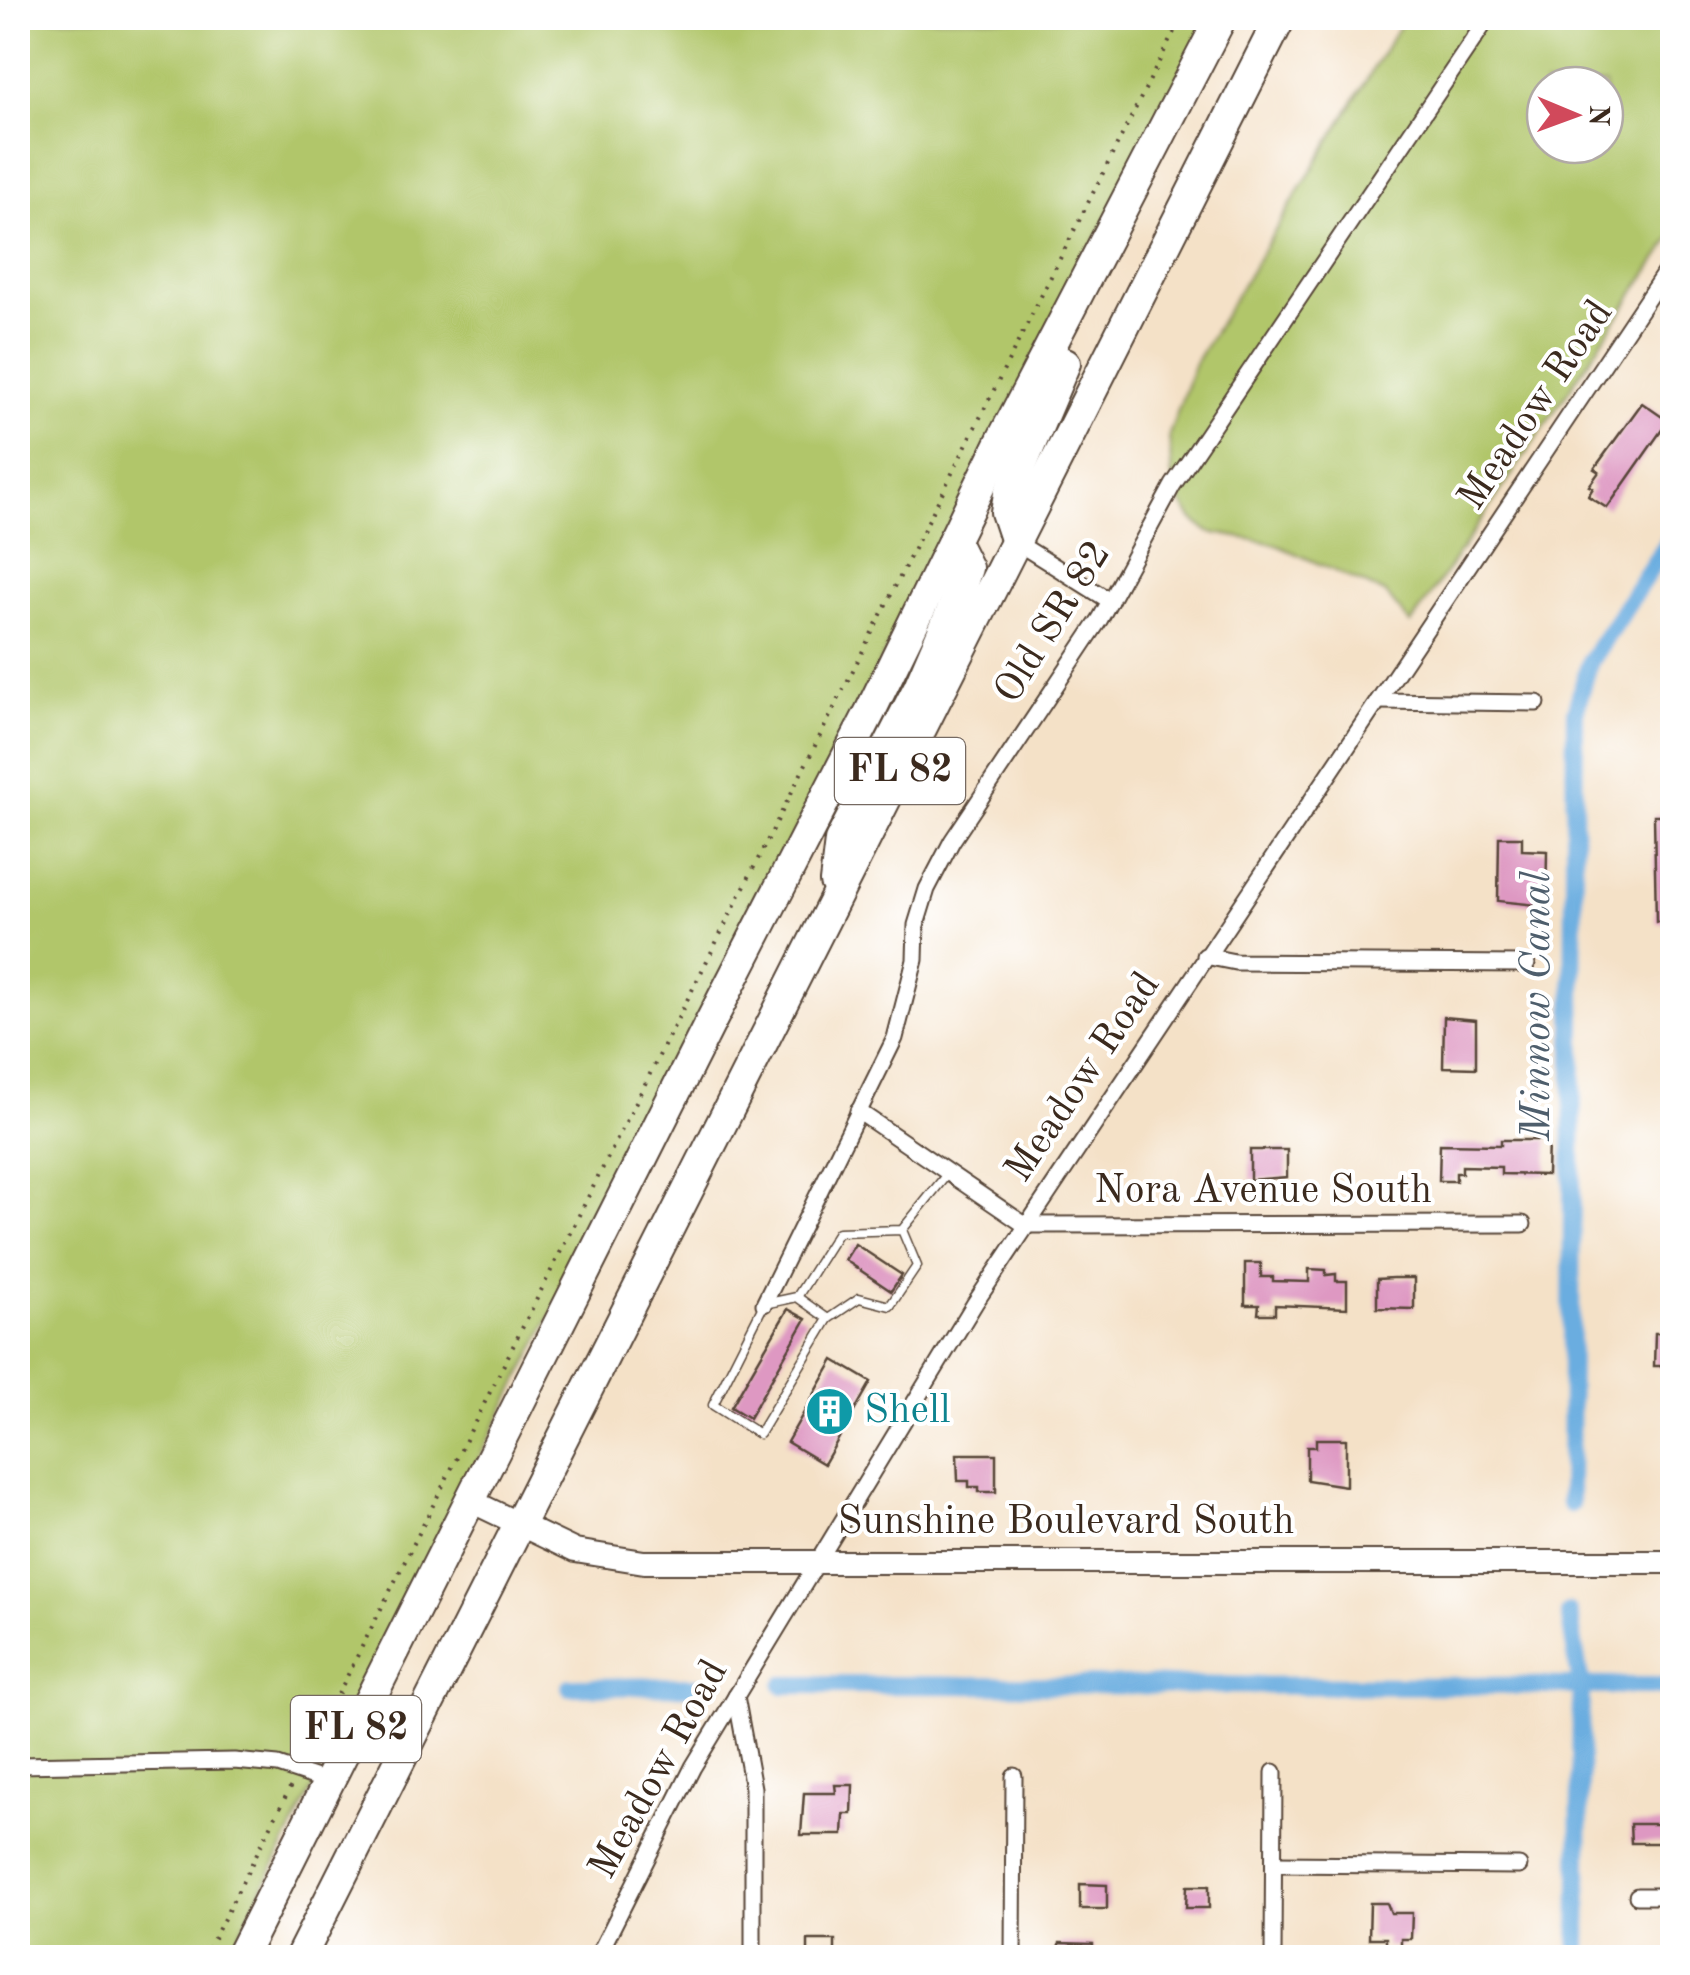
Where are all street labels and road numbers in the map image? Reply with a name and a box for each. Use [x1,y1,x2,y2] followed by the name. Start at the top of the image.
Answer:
[1452,294,1622,518] street label: Meadow Road
[989,535,1119,711] street label: Old SR 82
[835,738,965,804] road number: FL 82
[999,966,1169,1190] street label: Meadow Road
[1094,1172,1432,1212] street label: Nora Avenue South
[838,1503,1294,1543] street label: Sunshine Boulevard South
[584,1654,736,1886] street label: Meadow Road
[291,1696,421,1762] road number: FL 82

